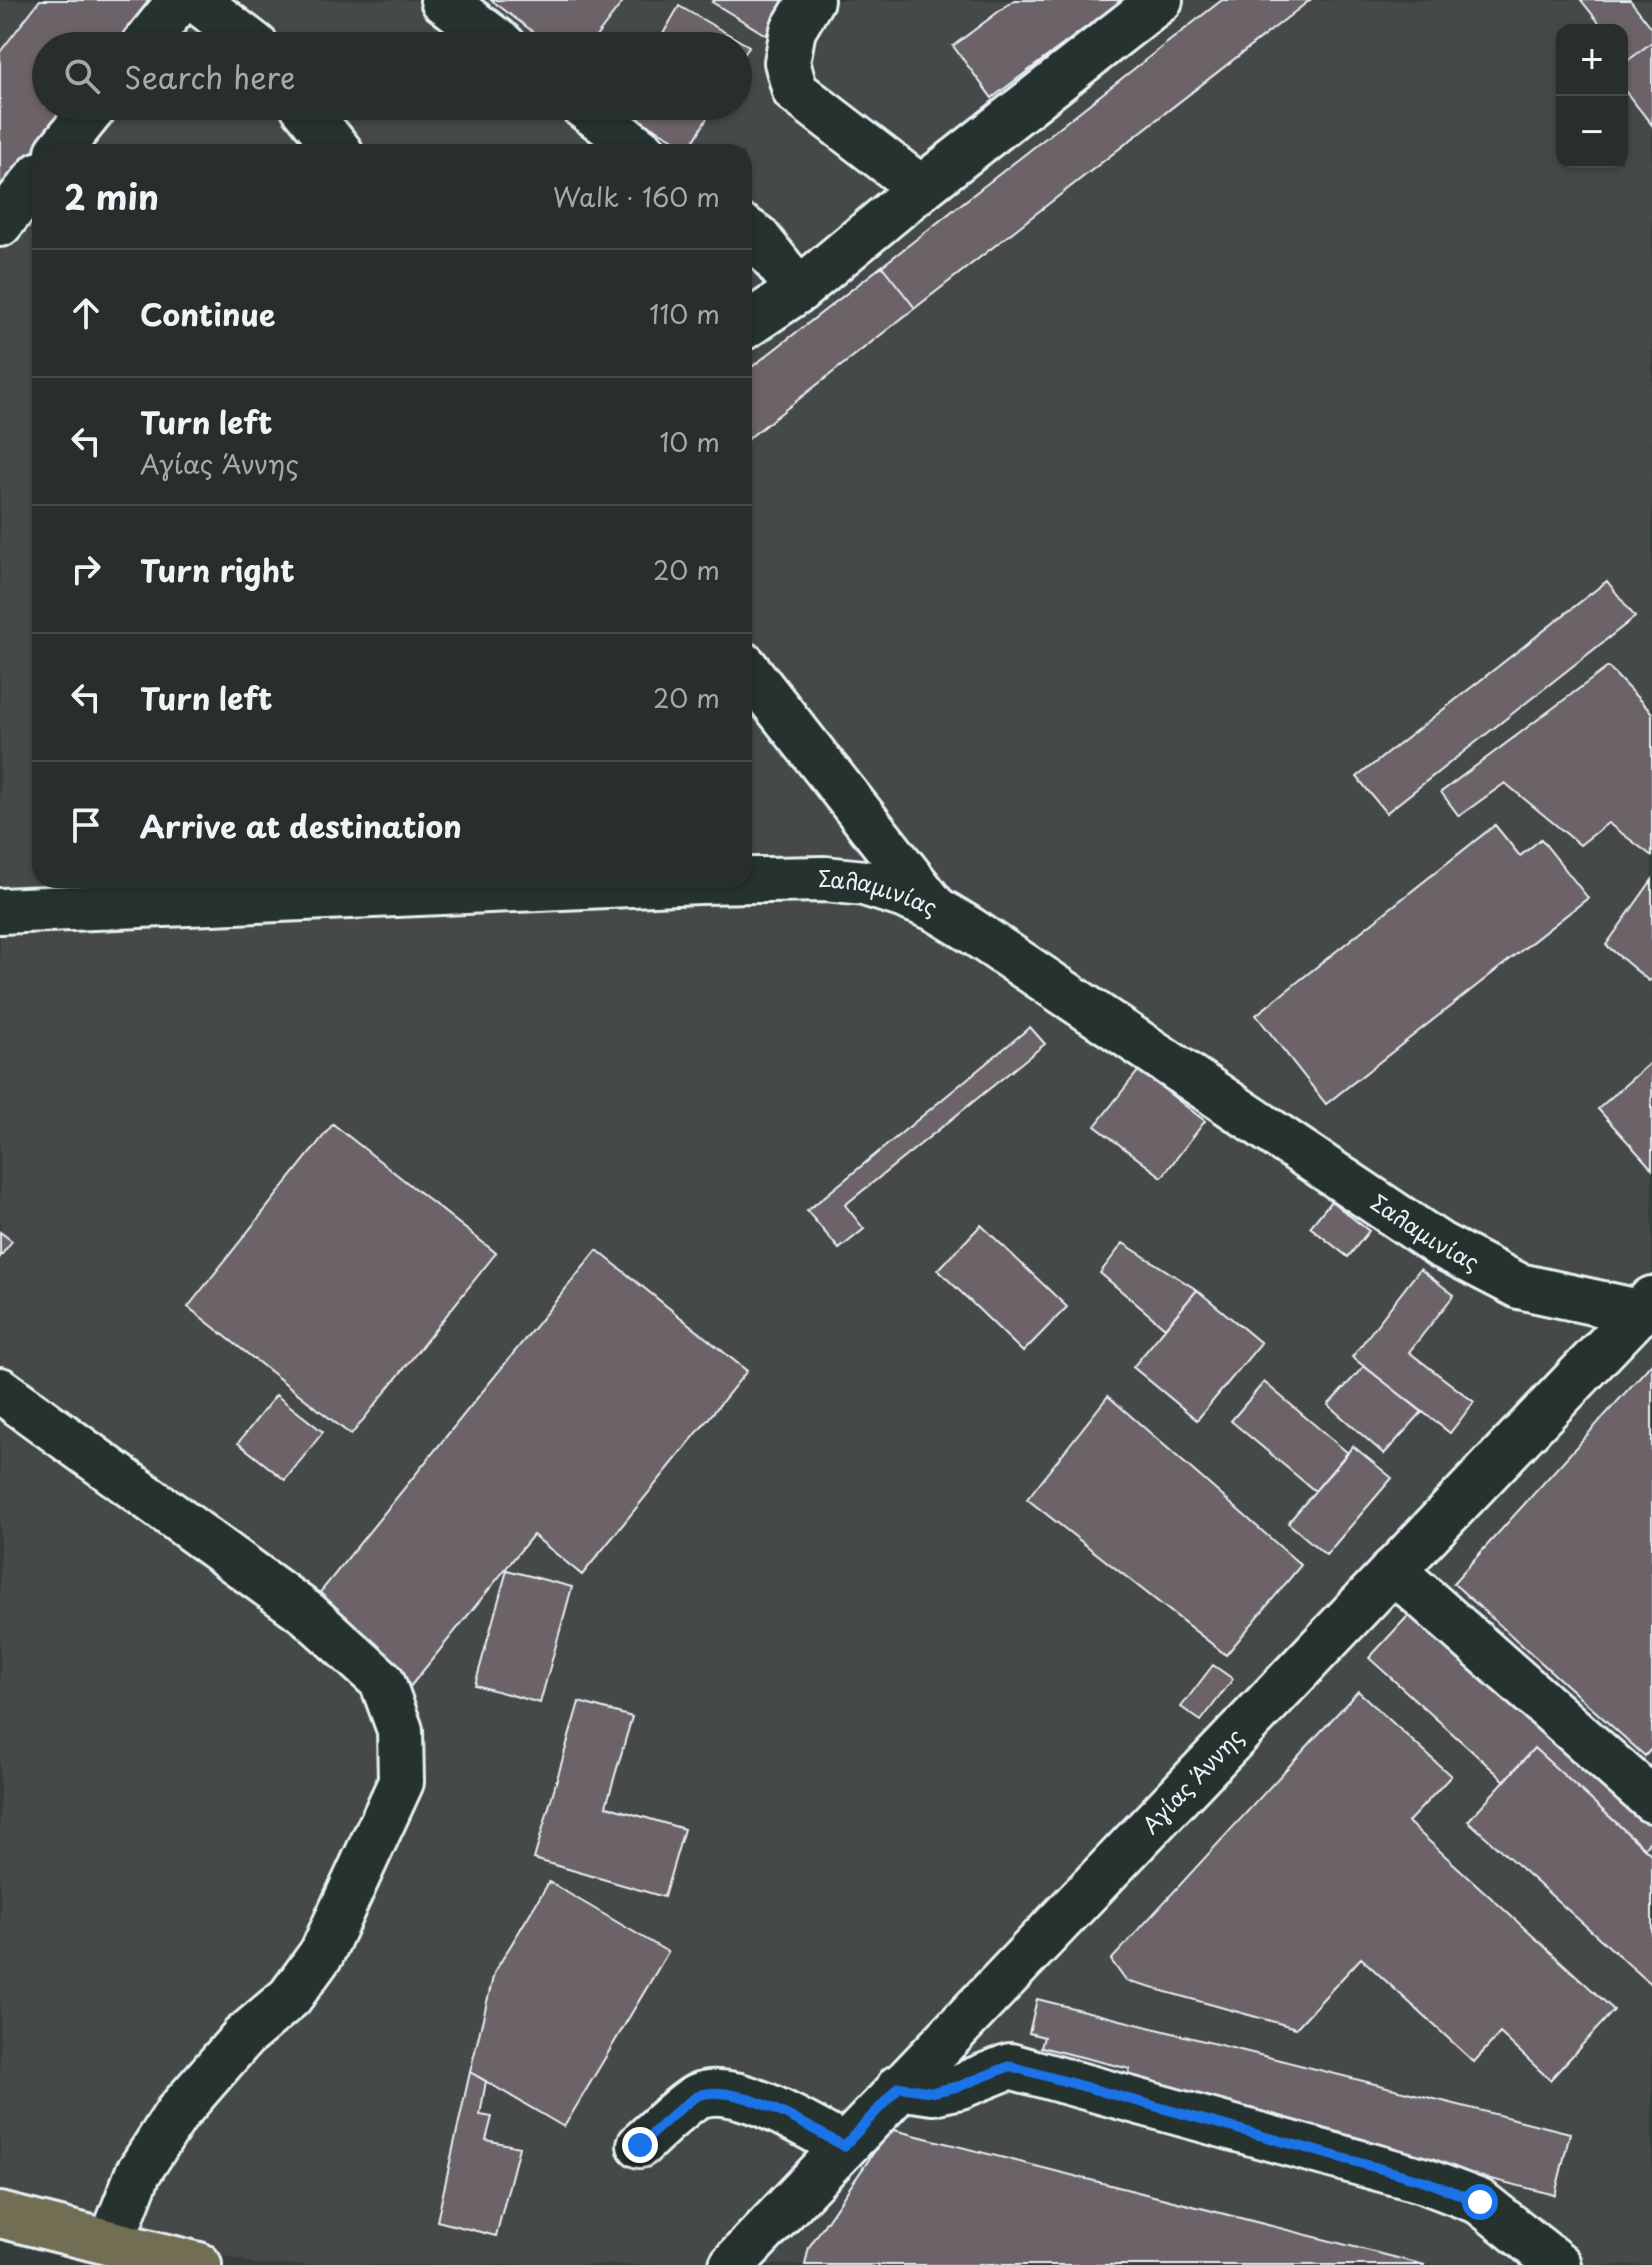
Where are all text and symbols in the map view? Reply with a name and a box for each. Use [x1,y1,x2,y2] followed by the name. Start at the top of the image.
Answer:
[1556,24,1628,168] map controls
[1556,24,1628,96] button: +
[32,32,752,120] search box
[60,54,104,98] icon: search
[124,54,296,99] text: Search here
[1556,96,1628,168] button: −
[64,170,159,222] text: 2 min
[553,177,720,216] text: Walk · 160 m
[64,291,108,335] icon: ahead
[140,291,275,336] text: Continue
[649,294,720,333] text: 110 m
[140,399,272,444] text: Turn left
[64,419,108,463] icon: left
[659,422,720,461] text: 10 m
[140,444,299,483] text: Αγίας Άννης
[64,547,108,591] icon: right
[140,547,295,592] text: Turn right
[653,550,720,589] text: 20 m
[64,675,108,719] icon: left
[140,675,272,720] text: Turn left
[653,678,720,717] text: 20 m
[64,803,108,847] icon: arrive
[140,803,462,848] text: Arrive at destination
[818,861,943,923] street label: Σαλαμινίας
[1365,1185,1486,1278] street label: Σαλαμινίας
[1133,1720,1250,1840] street label: Αγίας Άννης
[622,2127,658,2163] route end
[1462,2184,1498,2220] route start

